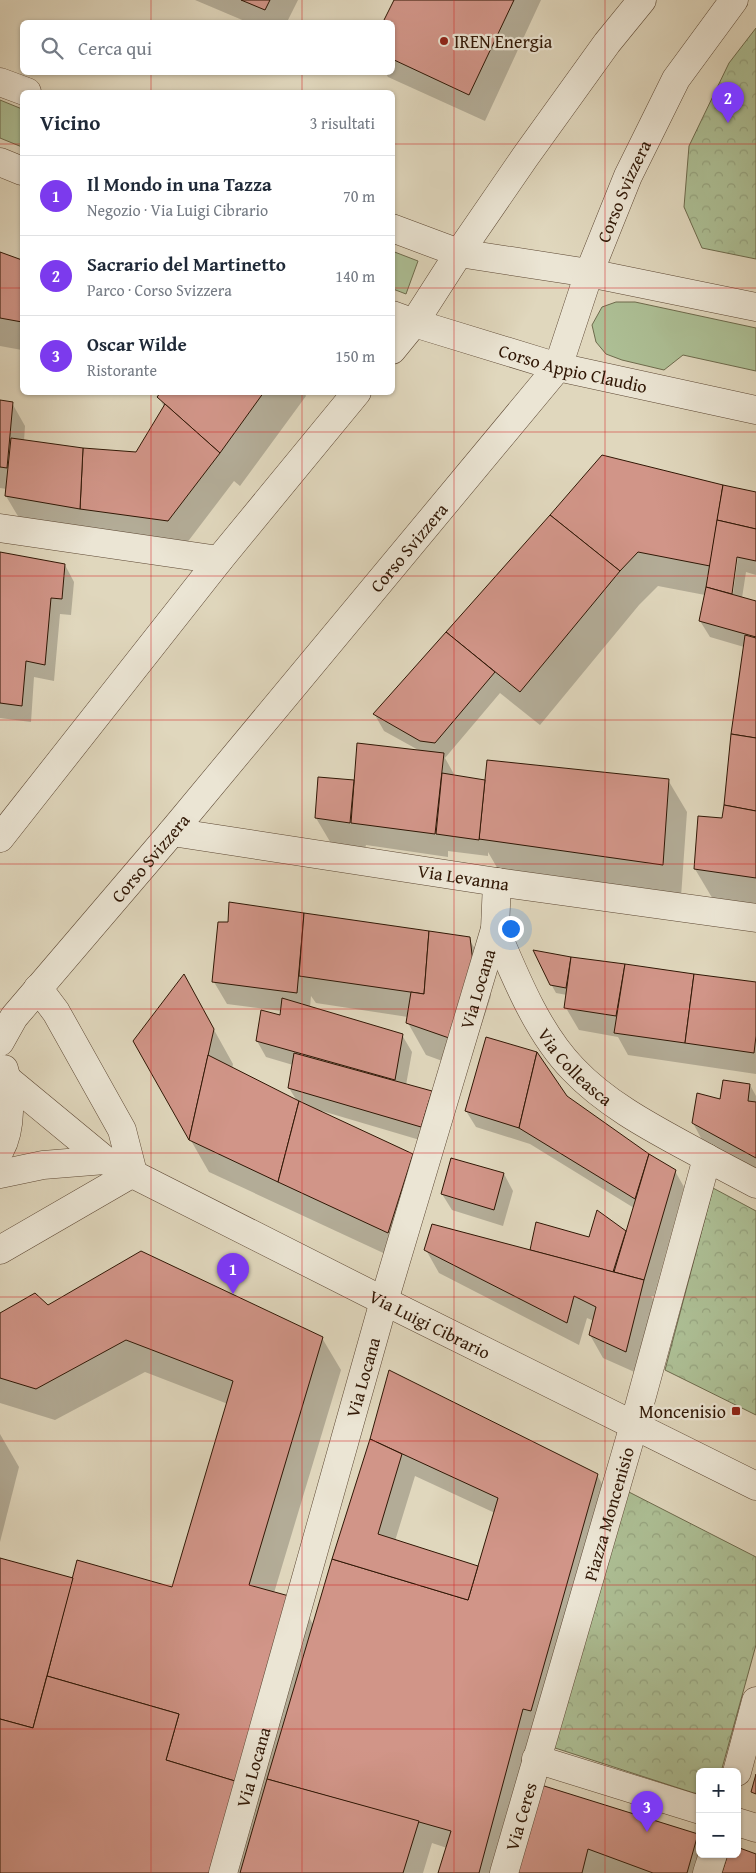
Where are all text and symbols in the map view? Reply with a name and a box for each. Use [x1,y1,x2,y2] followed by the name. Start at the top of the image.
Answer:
[20,20,395,75] search box
[454,28,553,55] place label: IREN Energia
[38,34,66,62] icon: search
[78,34,152,62] text: Cerca qui
[438,35,450,47] marker: IREN Energia
[712,82,744,123] pin: 2
[40,107,100,138] text: Vicino
[310,111,375,135] text: 3 risultati
[589,135,658,247] street label: Corso Svizzera
[87,170,272,198] text: Il Mondo in una Tazza
[52,184,60,208] text: 1
[343,184,375,208] text: 70 m
[87,198,268,222] text: Negozio · Via Luigi Cibrario
[87,250,286,278] text: Sacrario del Martinetto
[52,264,60,288] text: 2
[335,264,375,288] text: 140 m
[87,278,232,302] text: Parco · Corso Svizzera
[87,330,187,358] text: Oscar Wilde
[496,336,650,400] street label: Corso Appio Claudio
[52,344,60,368] text: 3
[335,344,375,368] text: 150 m
[87,358,157,382] text: Ristorante
[363,496,454,598] street label: Corso Svizzera
[104,807,196,908] street label: Corso Svizzera
[416,856,512,897] street label: Via Levanna
[498,916,524,942] your location
[452,945,502,1032] street label: Via Locana
[532,1022,619,1112] street label: Via Colleasca
[217,1253,249,1294] pin: 1
[364,1282,495,1365] street label: Via Luigi Cibrario
[338,1333,387,1421] street label: Via Locana
[639,1398,726,1425] place label: Moncenisio
[730,1405,742,1417] marker: Moncenisio
[576,1444,641,1584] street label: Piazza Moncenisio
[229,1723,277,1810] street label: Via Locana
[696,1768,741,1858] map controls
[696,1768,741,1813] button: +
[498,1779,543,1854] street label: Via Ceres
[631,1791,663,1832] pin: 3
[696,1813,741,1858] button: −

